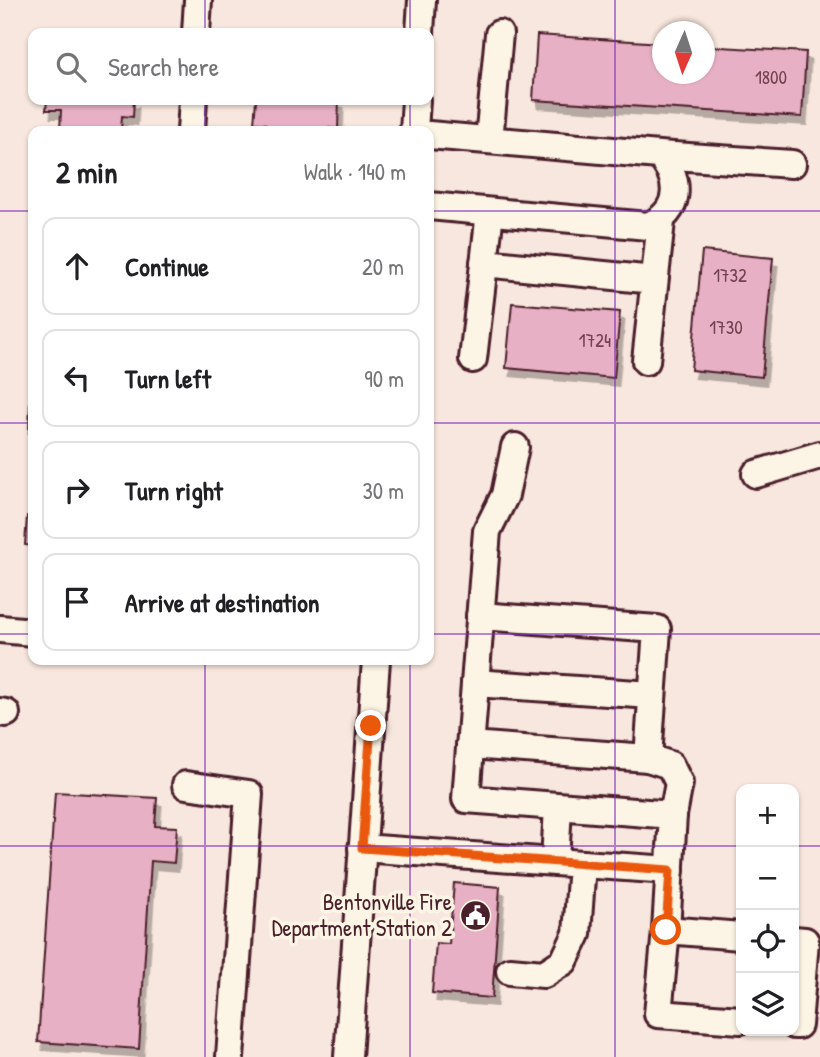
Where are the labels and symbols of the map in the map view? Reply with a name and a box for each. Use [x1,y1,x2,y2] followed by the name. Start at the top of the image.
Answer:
[652,21,715,84] north arrow
[755,64,787,90] house number: 1800
[713,262,747,288] house number: 1732
[709,314,743,340] house number: 1730
[579,327,611,353] house number: 1724
[355,710,386,741] route end
[272,886,452,943] place label: Bentonville Fire Department Station 2
[458,898,492,932] public building icon: Bentonville Fire Department Station 2
[650,914,681,945] route start

